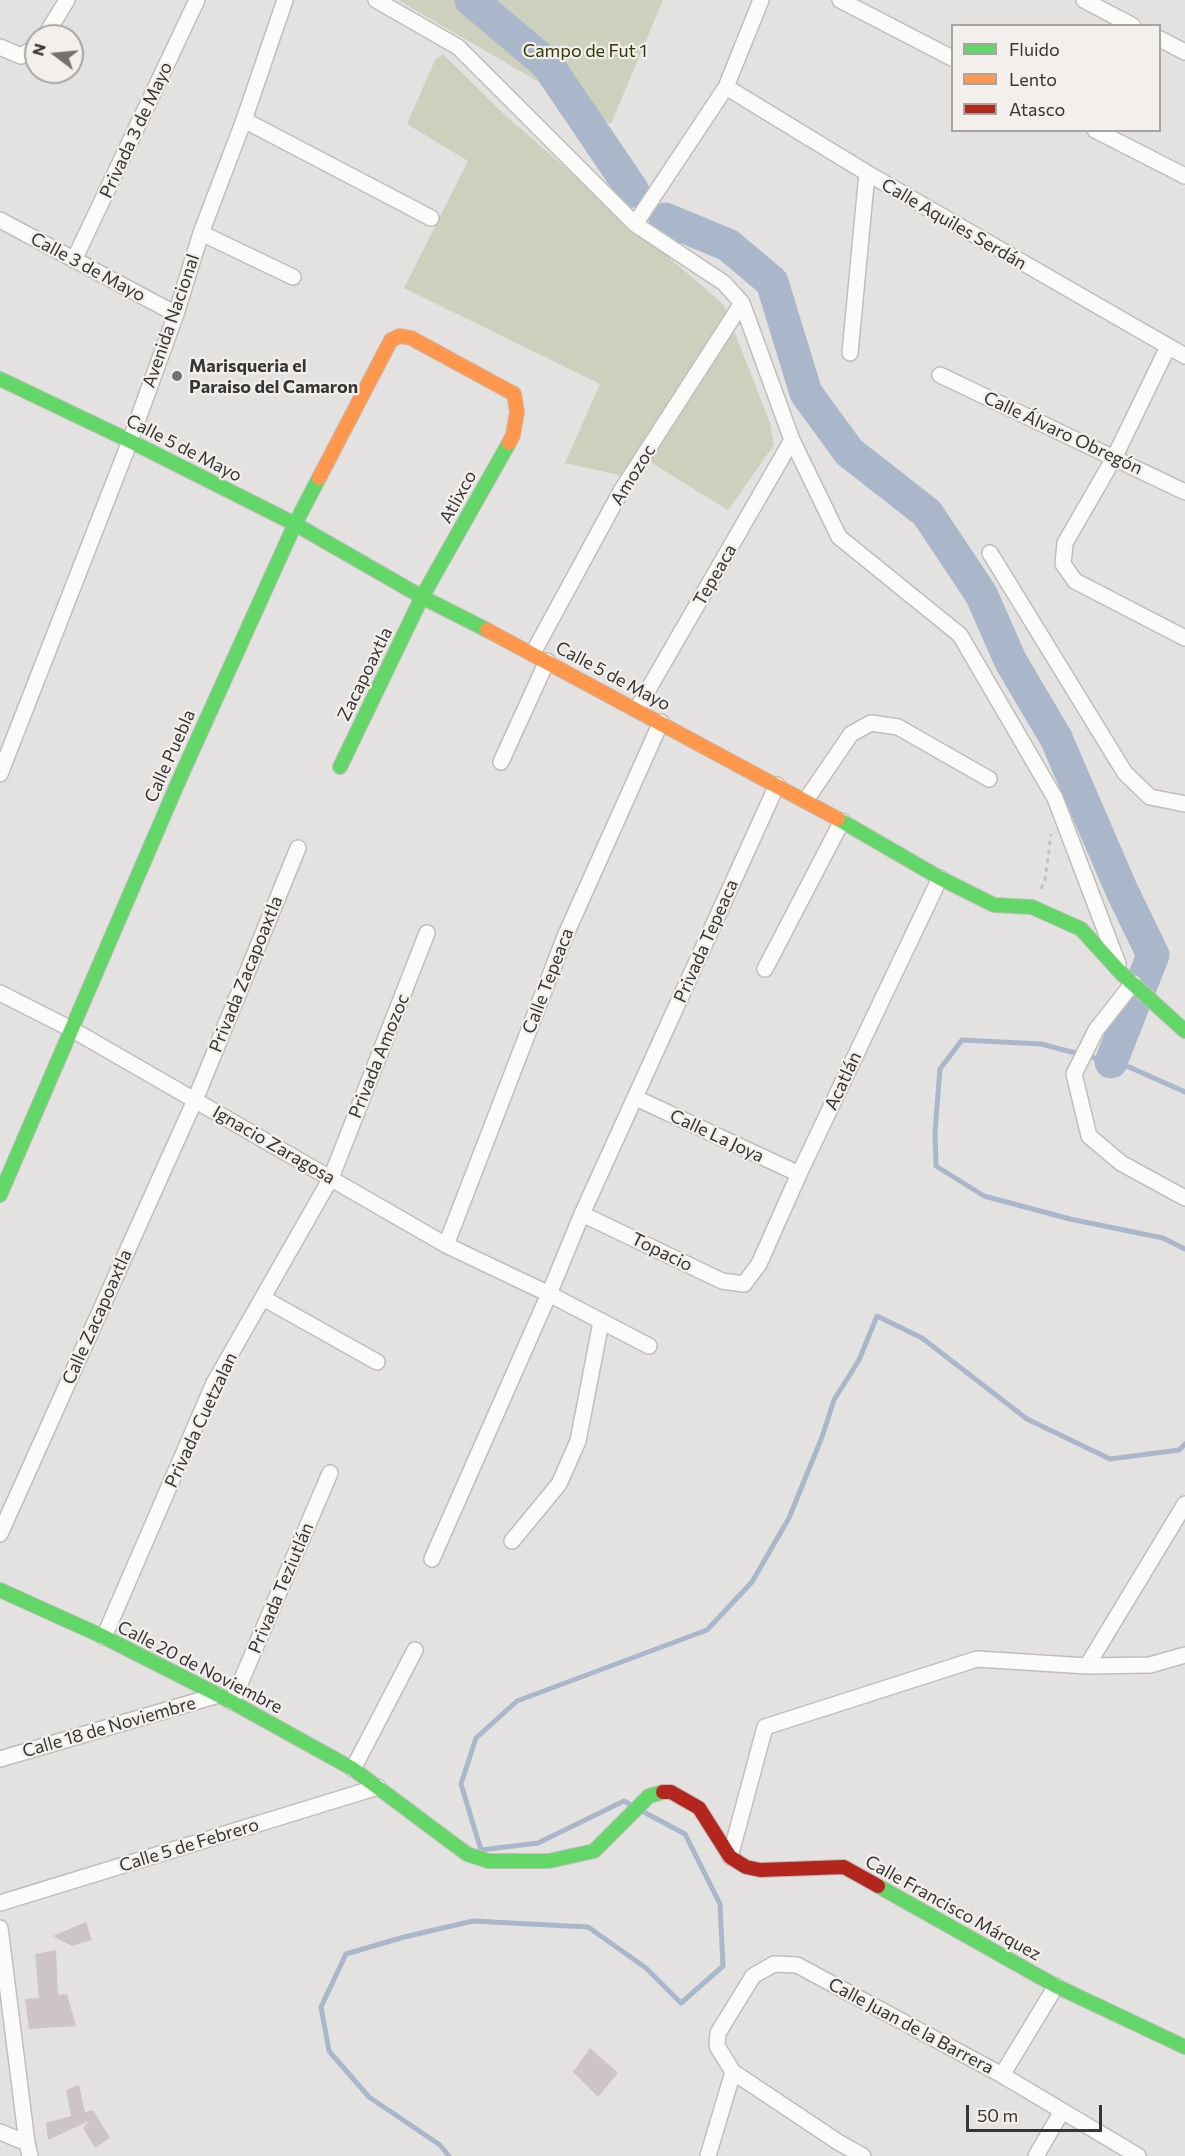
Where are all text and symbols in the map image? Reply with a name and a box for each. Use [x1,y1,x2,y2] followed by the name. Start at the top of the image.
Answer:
[24,24,84,84] north arrow
[951,24,1161,132] legend
[1009,38,1060,60] text: Fluido
[523,40,647,62] park label: Campo de Fut 1
[27,41,49,58] text: N
[95,58,177,202] street label: Privada 3 de Mayo
[1009,68,1057,90] text: Lento
[1009,98,1065,120] text: Atasco
[878,174,1030,274] street label: Calle Aquiles Serdán
[27,228,149,306] street label: Calle 3 de Mayo
[138,251,204,391] street label: Avenida Nacional
[189,355,358,398] place label: Marisqueria el Paraiso del Camaron
[170,369,184,383] marker: Marisqueria el Paraiso del Camaron
[980,387,1146,479] street label: Calle Álvaro Obregón
[123,410,245,486] street label: Calle 5 de Mayo
[606,441,660,509] street label: Amozoc
[435,467,481,527] street label: Atlixco
[689,540,741,610] street label: Tepeaca
[333,624,397,724] street label: Zacapoaxtla
[552,637,674,715] street label: Calle 5 de Mayo
[140,706,200,806] street label: Calle Puebla
[669,876,743,1006] street label: Privada Tepeaca
[205,893,287,1055] street label: Privada Zacapoaxtla
[518,925,578,1037] street label: Calle Tepeaca
[344,991,414,1121] street label: Privada Amozoc
[820,1048,866,1114] street label: Acatlán
[209,1101,339,1189] street label: Ignacio Zaragosa
[667,1105,767,1167] street label: Calle La Joya
[628,1228,696,1276] street label: Topacio
[58,1246,136,1388] street label: Calle Zacapoaxtla
[160,1349,242,1491] street label: Privada Cuetzalan
[244,1519,318,1657] street label: Privada Teziutlán
[114,1616,286,1718] street label: Calle 20 de Noviembre
[20,1692,198,1762] street label: Calle 18 de Noviembre
[116,1813,262,1877] street label: Calle 5 de Febrero
[861,1851,1045,1965] street label: Calle Francisco Márquez
[825,1973,997,2079] street label: Calle Juan de la Barrera
[969,2093,1106,2131] scale bar
[977,2104,1018,2126] text: 50 m

